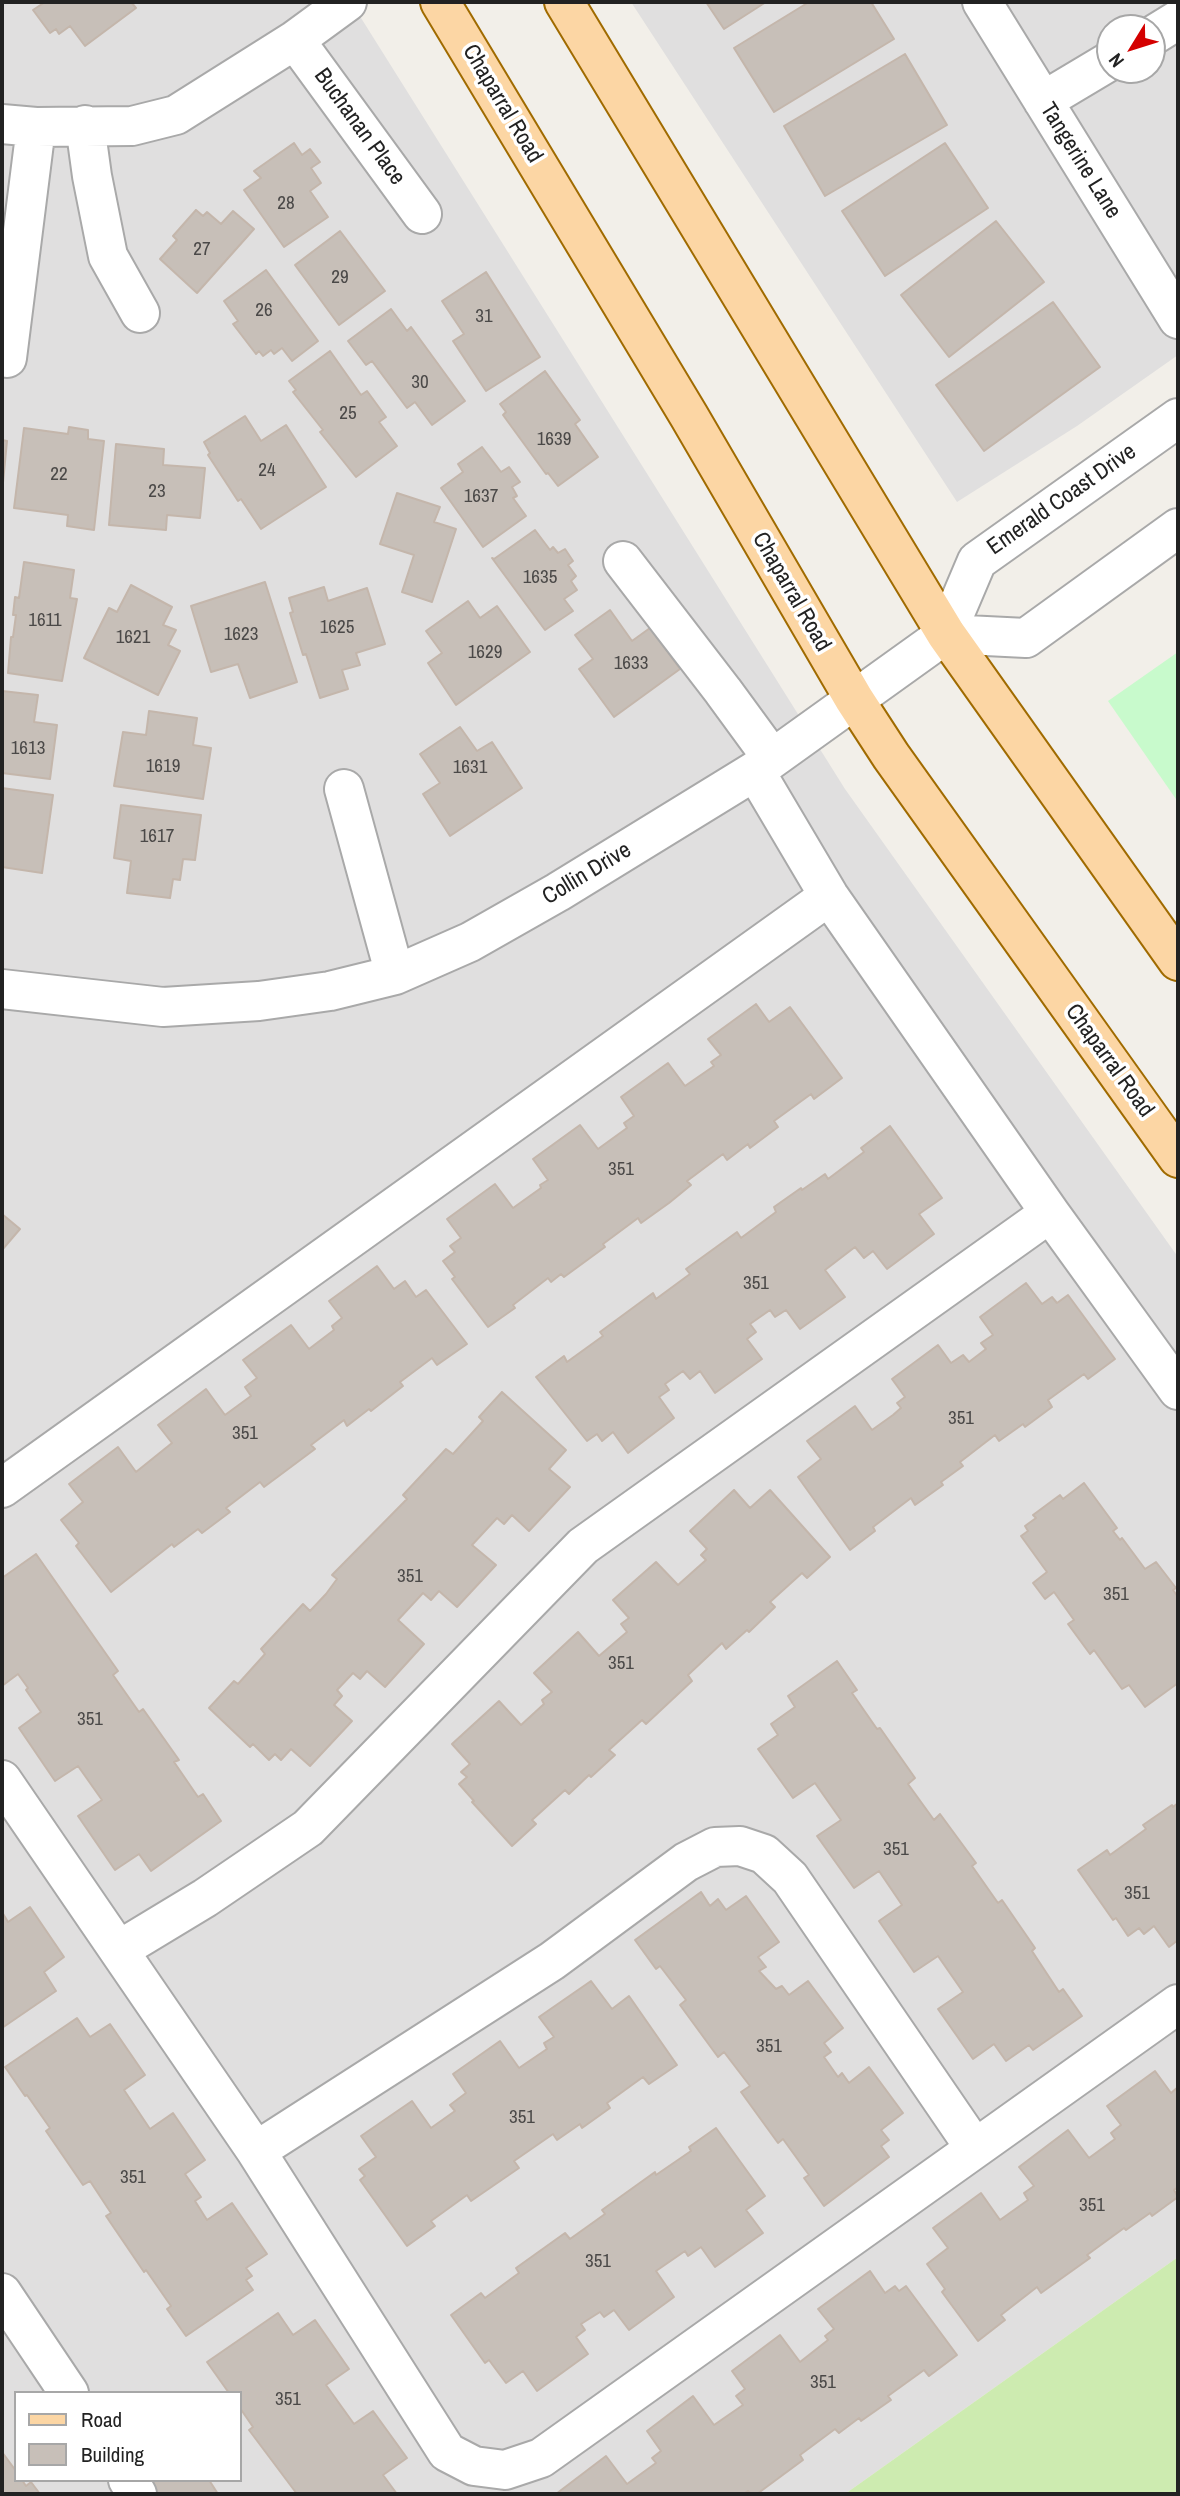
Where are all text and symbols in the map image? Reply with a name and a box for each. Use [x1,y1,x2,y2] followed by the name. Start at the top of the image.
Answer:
[1096,14,1166,84] north arrow
[456,40,548,168] street label: Chaparral Road
[1102,48,1130,73] text: N
[307,63,411,191] street label: Buchanan Place
[1033,98,1127,224] street label: Tangerine Lane
[277,193,295,215] house number: 28
[193,239,211,261] house number: 27
[331,267,349,289] house number: 29
[255,300,273,322] house number: 26
[475,306,493,328] house number: 31
[411,372,429,394] house number: 30
[339,403,357,425] house number: 25
[537,429,571,451] house number: 1639
[982,438,1142,562] street label: Emerald Coast Drive
[258,460,276,482] house number: 24
[50,464,68,486] house number: 22
[148,481,166,503] house number: 23
[464,486,498,508] house number: 1637
[746,527,836,657] street label: Chaparral Road
[523,567,557,589] house number: 1635
[28,610,62,632] house number: 1611
[320,617,354,639] house number: 1625
[224,624,258,646] house number: 1623
[116,627,150,649] house number: 1621
[468,642,502,664] house number: 1629
[614,653,648,675] house number: 1633
[11,738,45,760] house number: 1613
[146,756,180,778] house number: 1619
[453,757,487,779] house number: 1631
[140,826,174,848] house number: 1617
[538,837,636,911] street label: Collin Drive
[1059,999,1159,1123] street label: Chaparral Road
[608,1159,634,1181] house number: 351
[743,1273,769,1295] house number: 351
[948,1408,974,1430] house number: 351
[232,1423,258,1445] house number: 351
[397,1566,423,1588] house number: 351
[1103,1584,1129,1606] house number: 351
[608,1653,634,1675] house number: 351
[77,1709,103,1731] house number: 351
[883,1839,909,1861] house number: 351
[1124,1883,1150,1905] house number: 351
[756,2036,782,2058] house number: 351
[509,2107,535,2129] house number: 351
[120,2167,146,2189] house number: 351
[1079,2195,1105,2217] house number: 351
[585,2251,611,2273] house number: 351
[810,2372,836,2394] house number: 351
[275,2389,301,2411] house number: 351
[14,2391,242,2482] legend
[81,2405,122,2434] text: Road
[81,2440,144,2469] text: Building

